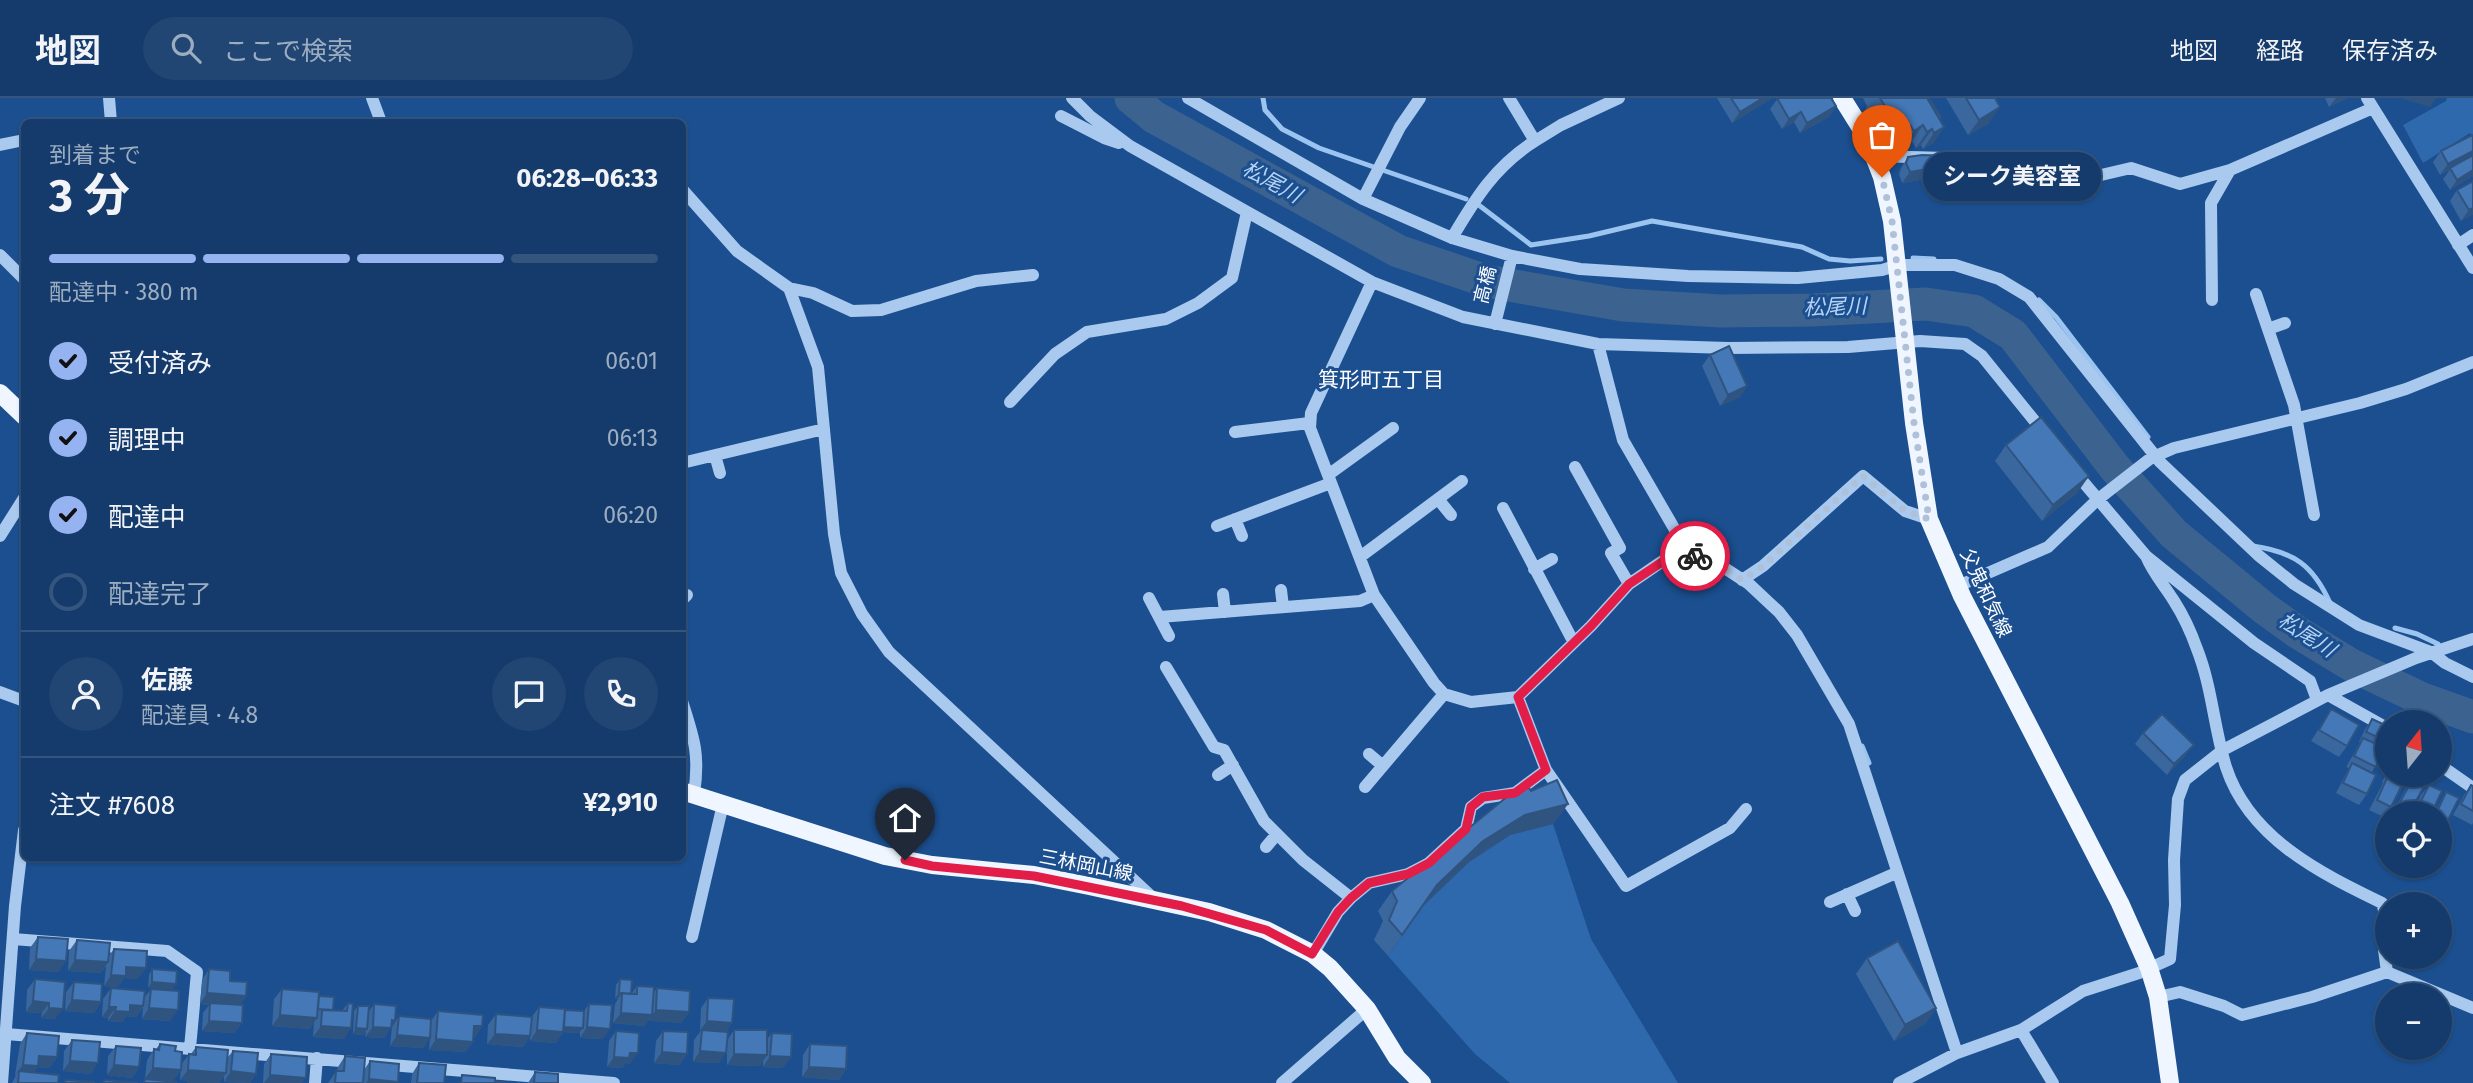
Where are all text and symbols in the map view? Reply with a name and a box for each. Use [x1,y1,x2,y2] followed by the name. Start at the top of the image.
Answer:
[143,17,633,80] search box
[167,29,205,67] icon: search
[35,31,101,71] text: 地図
[223,36,353,67] text: ここで検索
[2170,37,2218,65] text: 地図
[2256,37,2304,65] text: 経路
[2342,37,2438,65] text: 保存済み
[1852,105,1912,177] pin
[1863,116,1901,154] icon: bag
[49,141,141,169] text: 到着まで
[1924,153,2102,202] callout: シーク美容室
[1238,155,1308,210] water label: 松尾川
[1943,162,2081,190] text: シーク美容室
[516,163,658,194] text: 06:28–06:33
[49,168,130,223] text: 3 分
[1469,264,1501,306] street label: 高橋
[49,278,199,306] text: 配達中 · 380 m
[1803,293,1869,321] water label: 松尾川
[49,342,87,380] icon: check
[605,347,658,375] text: 06:01
[108,348,212,379] text: 受付済み
[1318,367,1444,393] district label: 箕形町五丁目
[49,419,87,457] icon: check
[607,424,658,452] text: 06:13
[108,425,186,456] text: 調理中
[49,496,87,534] icon: check
[603,501,658,529] text: 06:20
[108,502,186,533] text: 配達中
[1660,521,1730,591] courier
[1676,537,1714,575] icon: bike
[1955,545,2017,641] street label: 父鬼和気線
[108,579,212,610] text: 配達完了
[2274,607,2342,664] water label: 松尾川
[49,657,123,731] button: person
[492,657,566,731] button: chat
[584,657,658,731] button: phone
[141,665,193,696] text: 佐藤
[141,701,258,729] text: 配達員 · 4.8
[2375,710,2452,788] north arrow
[2375,710,2452,1060] map controls
[583,787,658,818] text: ¥2,910
[875,788,935,860] pin
[49,790,175,821] text: 注文 #7608
[886,799,924,837] icon: home
[2375,801,2452,878] button: locate
[1037,845,1135,885] street label: 三林岡山線
[2375,892,2452,969] button: +
[2375,983,2452,1060] button: −

